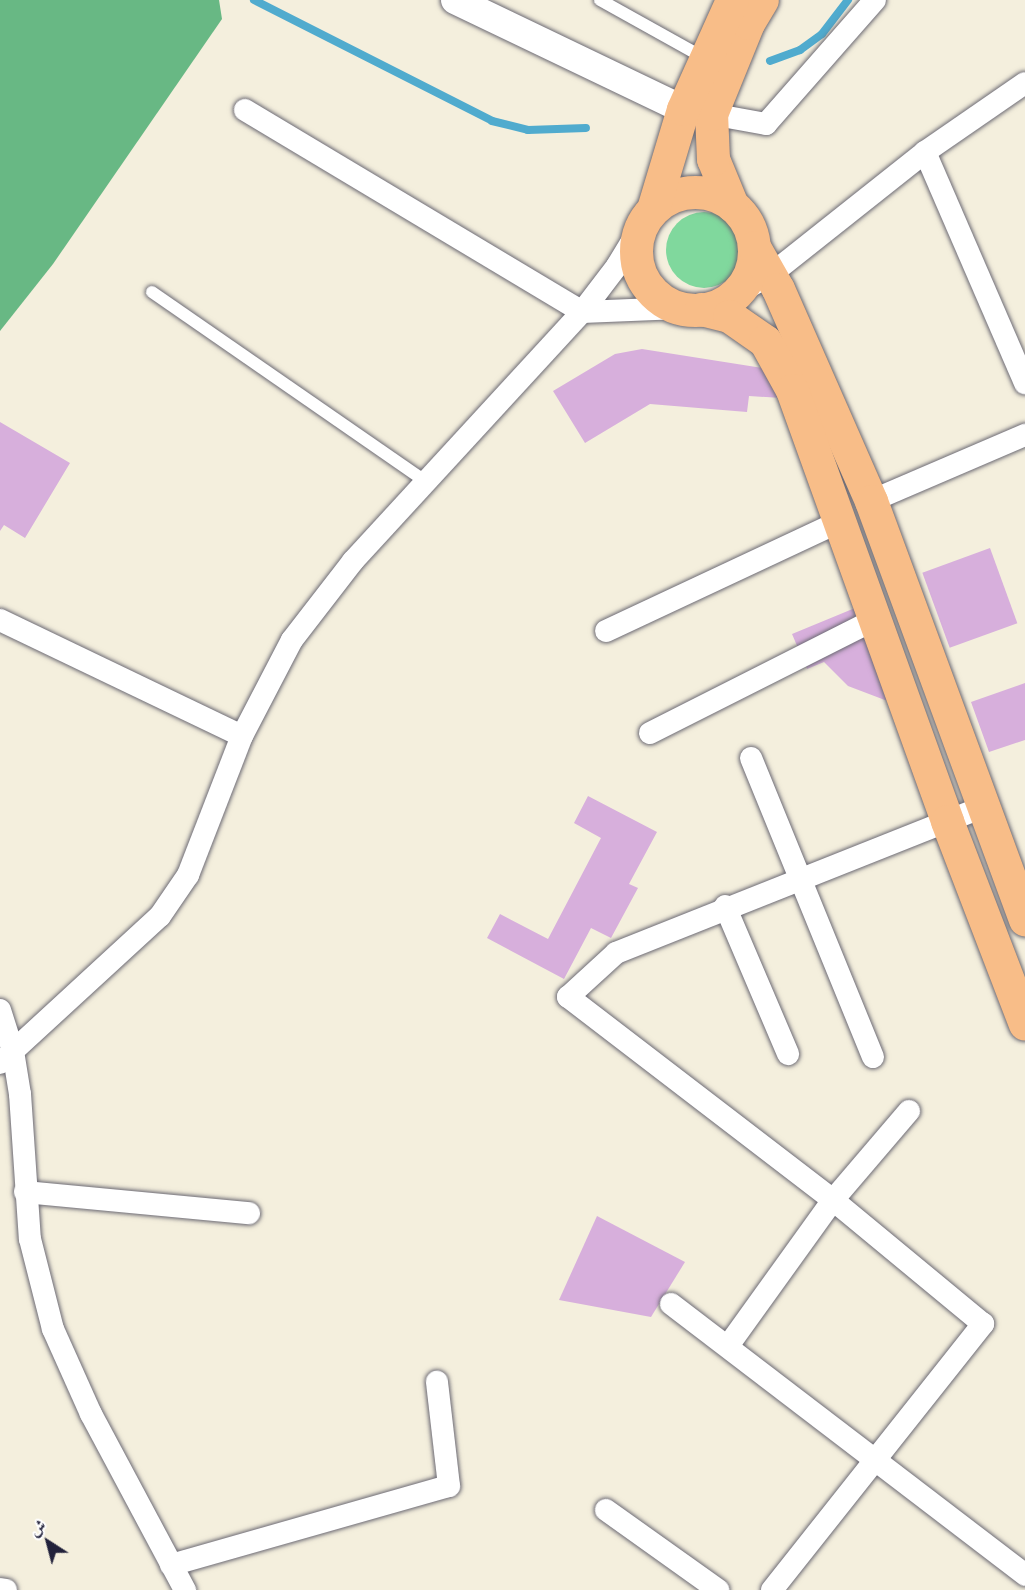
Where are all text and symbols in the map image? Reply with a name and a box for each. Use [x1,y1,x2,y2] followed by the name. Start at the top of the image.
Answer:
[18,1512,78,1572] north arrow
[25,1515,50,1540] text: ش

